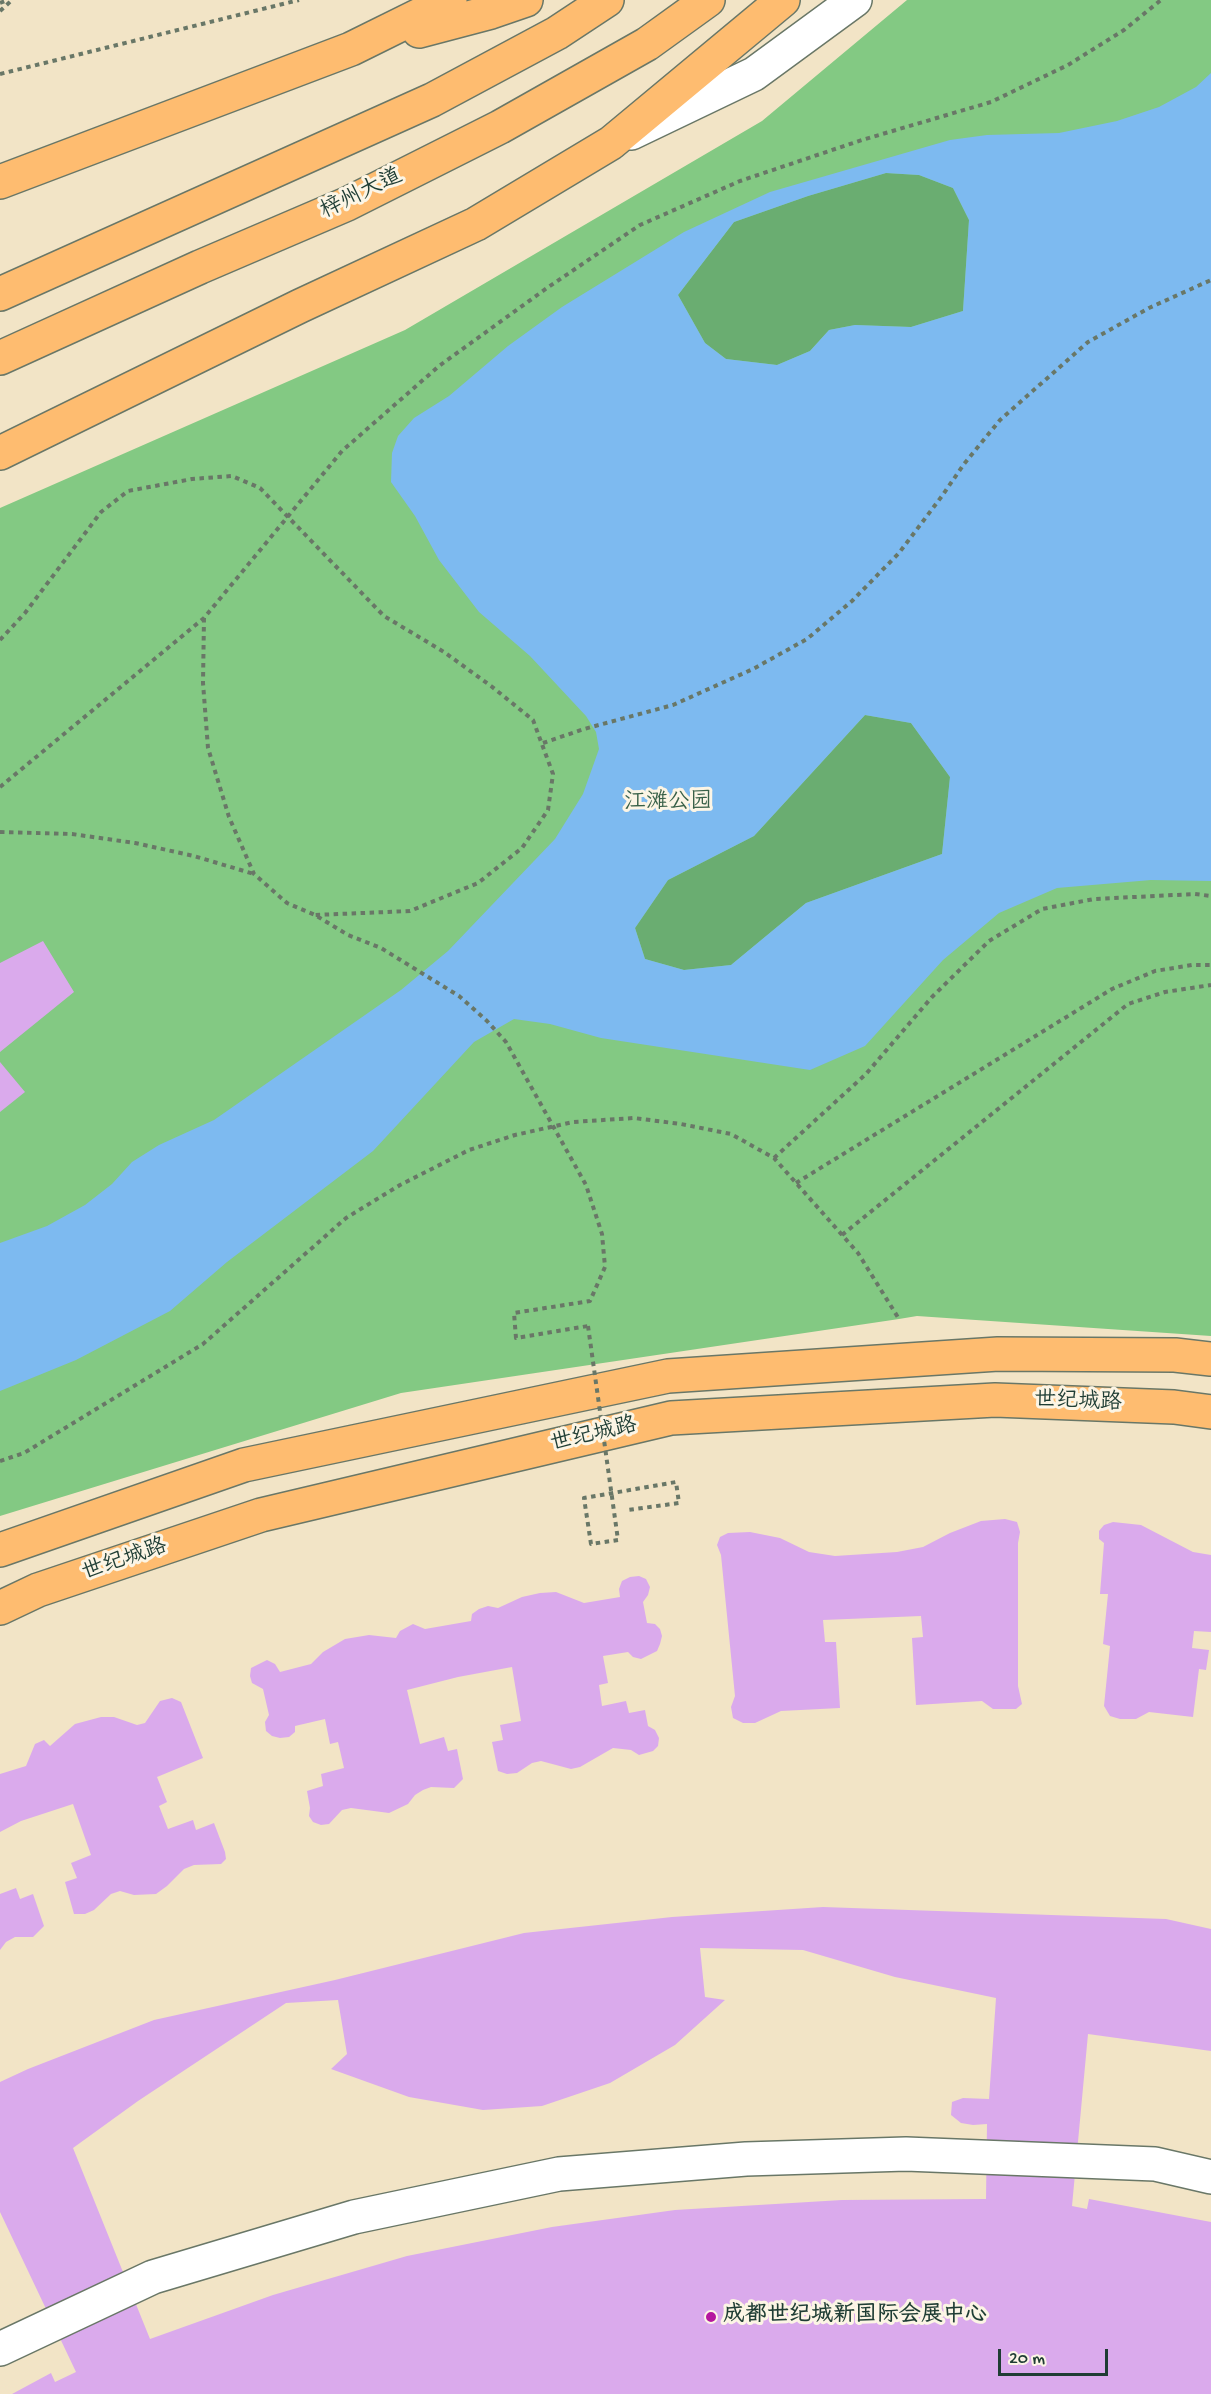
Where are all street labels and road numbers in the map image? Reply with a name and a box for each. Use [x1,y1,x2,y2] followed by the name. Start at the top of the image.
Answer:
[317,164,407,226] street label: 梓州大道
[1034,1388,1122,1418] street label: 世纪城路
[548,1413,640,1459] street label: 世纪城路
[79,1534,171,1588] street label: 世纪城路

